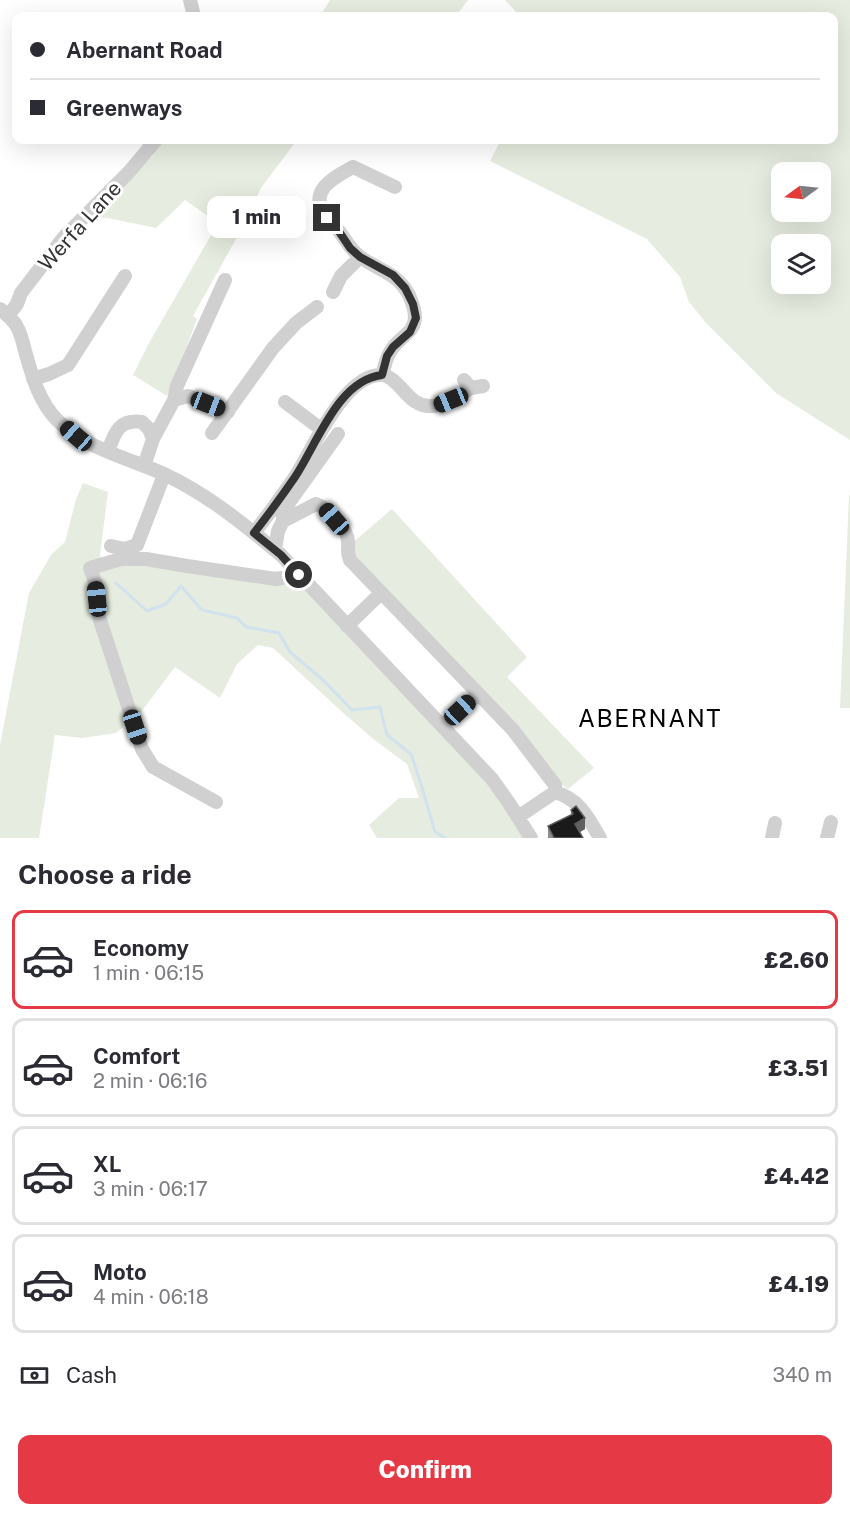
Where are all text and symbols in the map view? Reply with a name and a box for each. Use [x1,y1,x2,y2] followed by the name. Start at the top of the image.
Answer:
[66,37,223,63] text: Abernant Road
[66,95,182,121] text: Greenways
[771,162,831,222] north arrow
[771,162,831,294] map controls
[33,176,126,276] street label: Werfa Lane
[207,197,306,239] callout: 1 min
[313,204,340,231] route end
[232,205,281,229] text: 1 min
[771,234,831,294] button: layers
[431,385,471,415] car
[188,389,228,419] car
[57,417,95,455] car
[315,500,353,538] car
[285,561,312,588] route start
[86,580,108,618] car
[441,691,479,729] car
[578,704,722,732] district label: ABERNANT
[121,707,149,747] car
[18,858,192,890] text: Choose a ride
[21,933,75,987] icon: car
[93,935,189,961] text: Economy
[764,947,829,973] text: £2.60
[93,961,204,985] text: 1 min · 06:15
[21,1041,75,1095] icon: car
[93,1043,180,1069] text: Comfort
[768,1055,829,1081] text: £3.51
[93,1069,208,1093] text: 2 min · 06:16
[21,1149,75,1203] icon: car
[93,1151,121,1177] text: XL
[764,1163,829,1189] text: £4.42
[93,1177,208,1201] text: 3 min · 06:17
[21,1257,75,1311] icon: car
[93,1259,147,1285] text: Moto
[769,1271,829,1297] text: £4.19
[93,1285,209,1309] text: 4 min · 06:18
[18,1359,51,1392] icon: cash
[66,1362,117,1388] text: Cash
[772,1363,832,1387] text: 340 m
[18,1435,832,1504] button: Confirm

